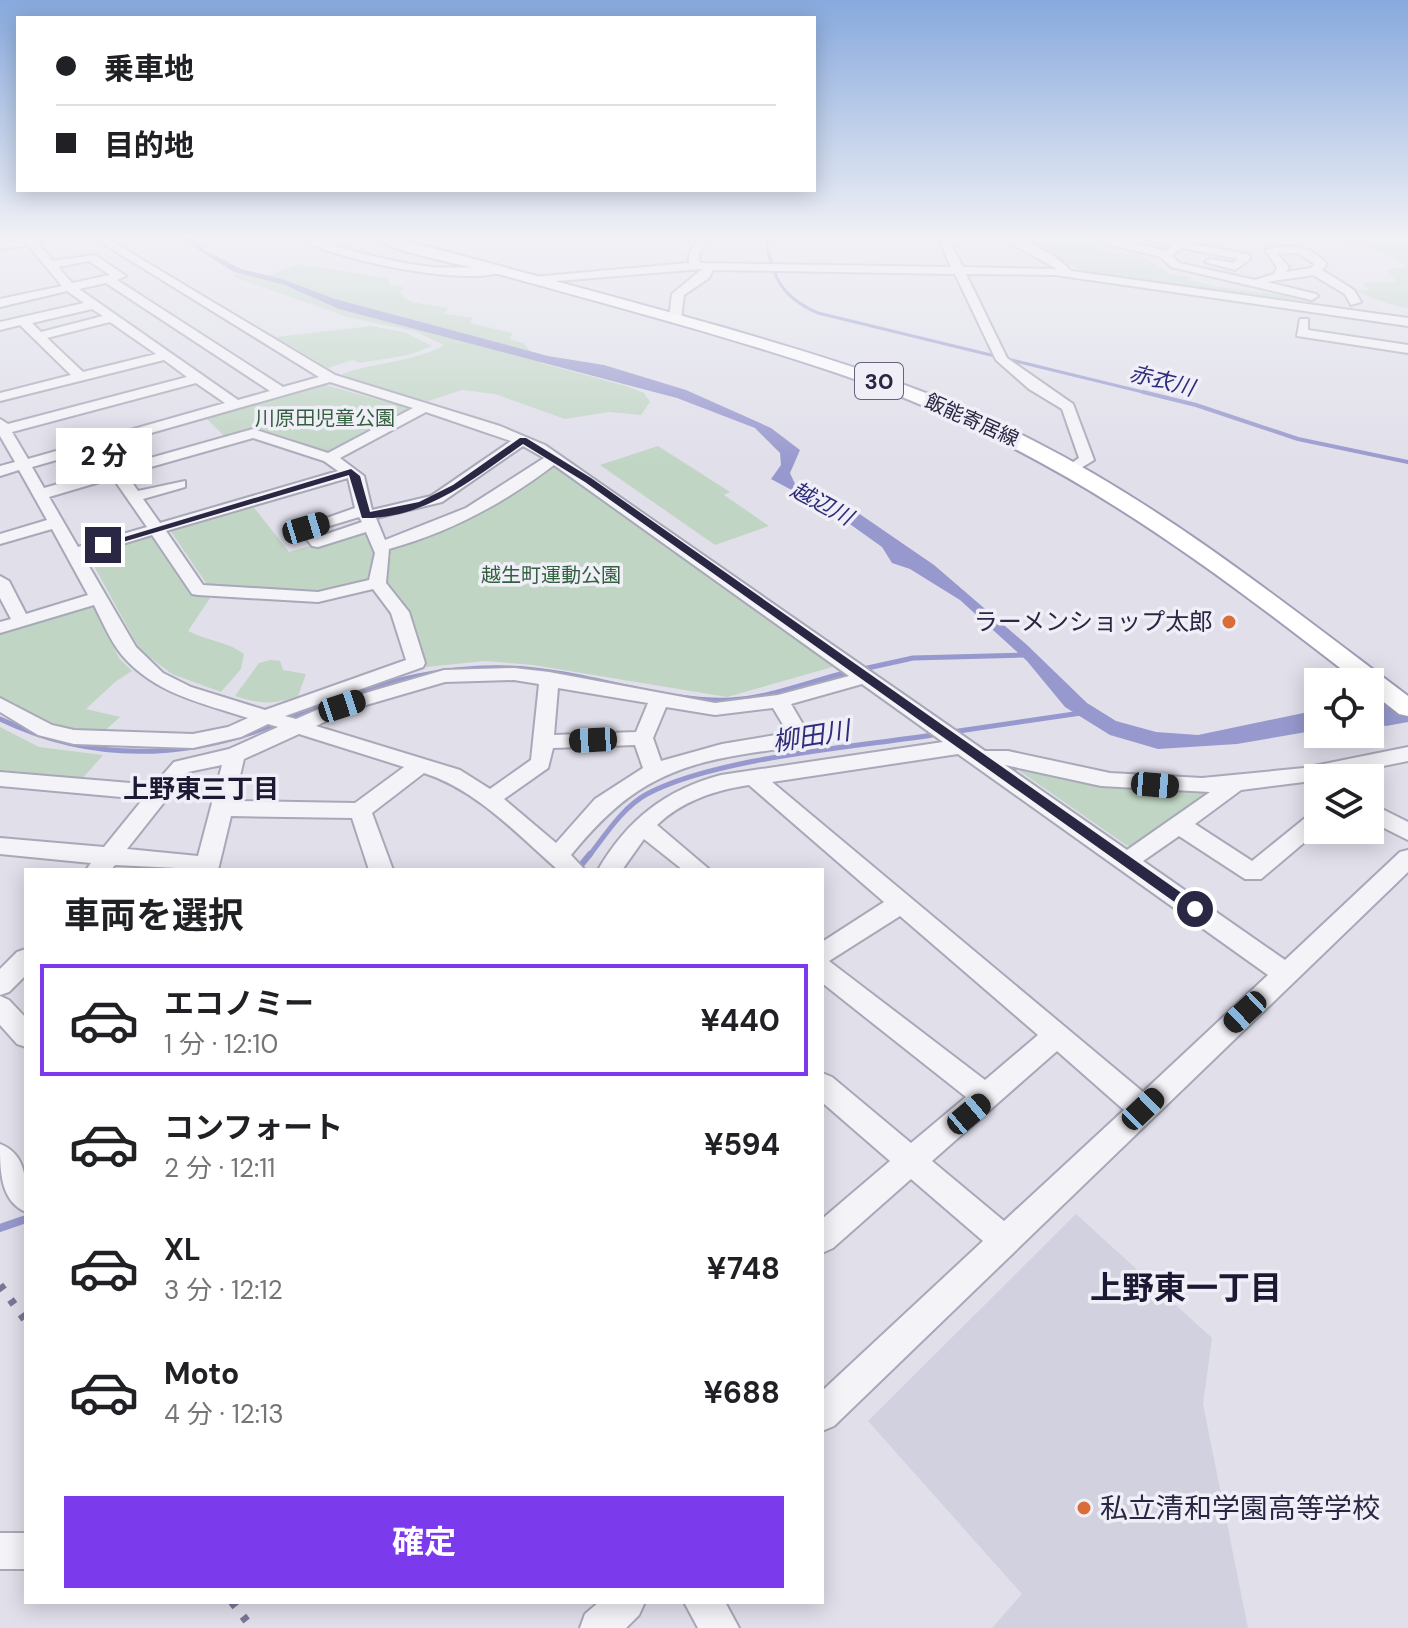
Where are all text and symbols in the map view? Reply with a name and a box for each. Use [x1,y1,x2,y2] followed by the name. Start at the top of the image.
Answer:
[104,49,194,88] text: 乗車地
[104,126,194,165] text: 目的地
[1126,358,1199,403] water label: 赤衣川
[855,363,903,399] road number: 30
[921,388,1023,452] street label: 飯能寄居線
[255,405,395,431] park label: 川原田児童公園
[55,429,151,485] callout: 2 分
[80,439,128,473] text: 2 分
[786,475,859,533] water label: 越辺川
[280,510,332,546] car
[85,527,121,563] route end
[481,562,621,588] park label: 越生町運動公園
[974,606,1213,637] place label: ラーメンショップ太郎
[1220,613,1238,631] marker: ラーメンショップ太郎
[1304,668,1384,844] map controls
[1304,668,1384,748] button: locate
[315,687,369,725] car
[770,713,855,759] water label: 柳田川
[568,727,618,753] car
[1304,764,1384,844] button: layers
[1130,771,1180,799] car
[123,772,279,806] district label: 上野東三丁目
[1177,891,1213,927] route start
[64,892,244,939] text: 車両を選択
[68,984,140,1056] icon: car
[164,984,314,1023] text: エコノミー
[1219,987,1271,1037] car
[700,1001,780,1040] text: ¥440
[164,1027,278,1061] text: 1 分 · 12:10
[1117,1084,1169,1134] car
[943,1089,995,1139] car
[68,1108,140,1180] icon: car
[164,1108,343,1147] text: コンフォート
[704,1125,780,1164] text: ¥594
[164,1151,275,1185] text: 2 分 · 12:11
[164,1230,201,1269] text: XL
[68,1232,140,1304] icon: car
[707,1249,780,1288] text: ¥748
[1090,1267,1282,1309] district label: 上野東一丁目
[164,1273,283,1307] text: 3 分 · 12:12
[164,1354,239,1393] text: Moto
[68,1356,140,1428] icon: car
[704,1373,780,1412] text: ¥688
[164,1397,284,1431] text: 4 分 · 12:13
[1100,1490,1380,1527] place label: 私立清和学園高等学校
[64,1496,784,1588] button: 確定
[1075,1499,1093,1517] marker: 私立清和学園高等学校

